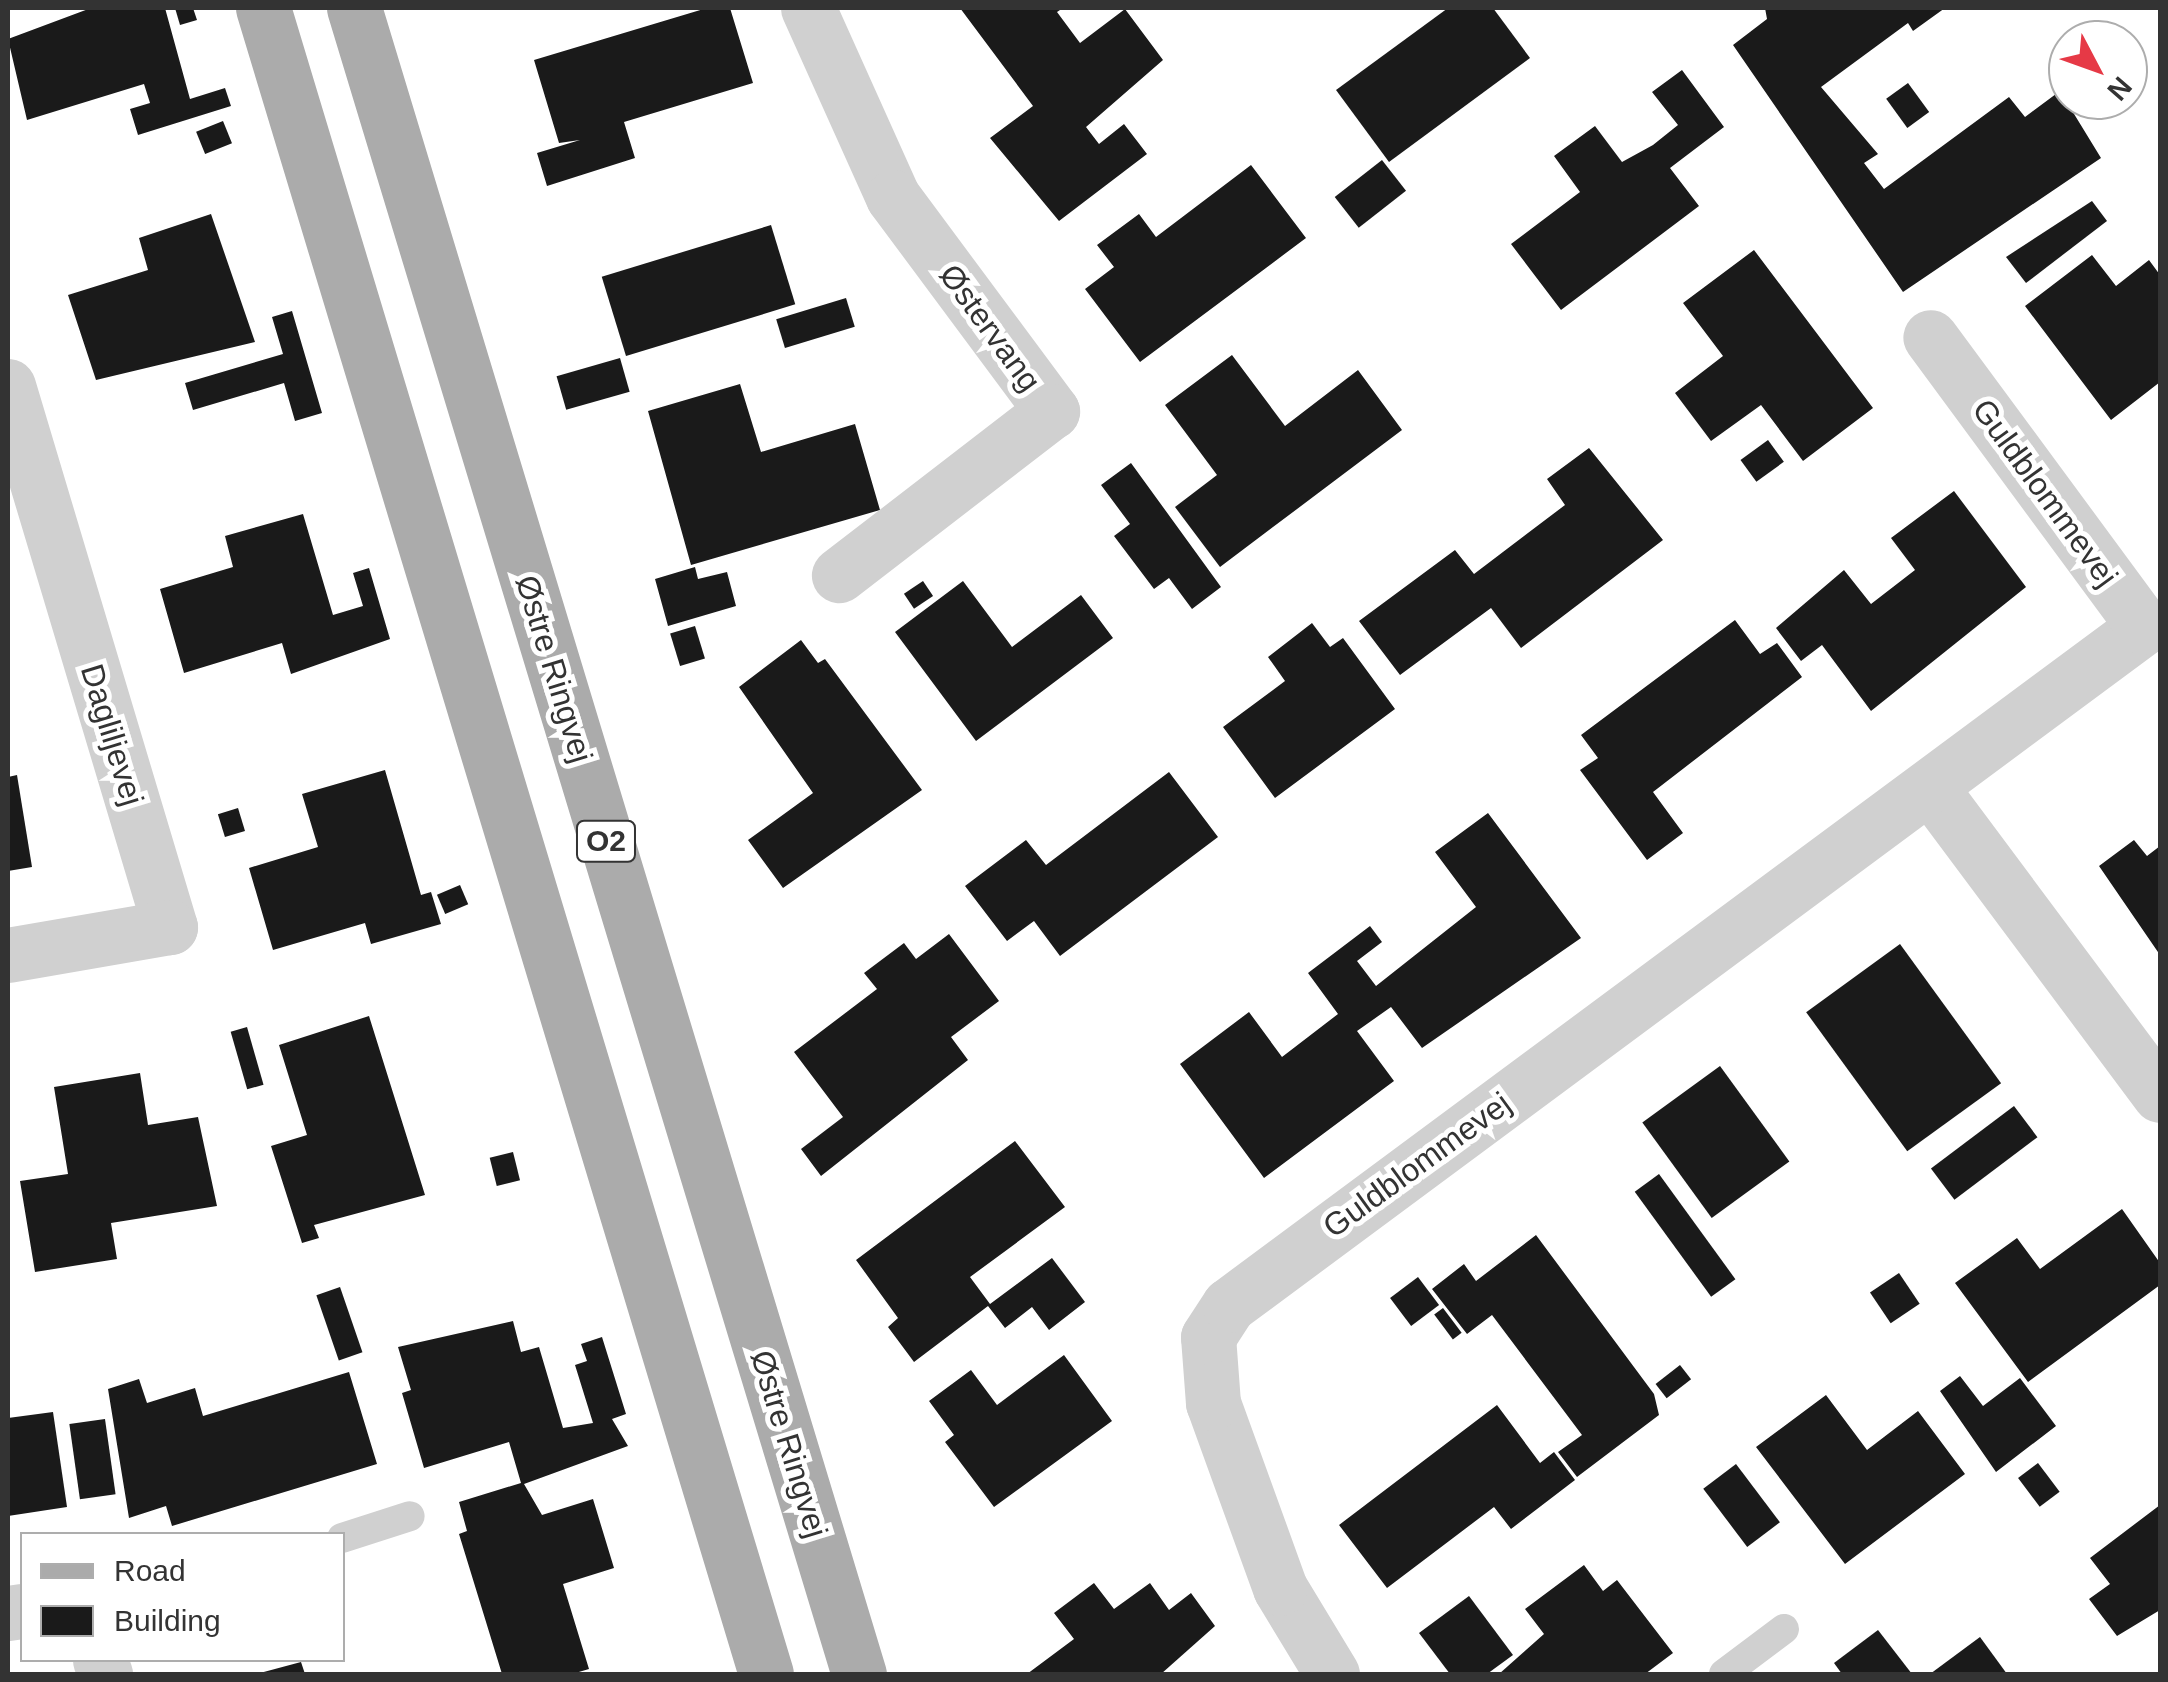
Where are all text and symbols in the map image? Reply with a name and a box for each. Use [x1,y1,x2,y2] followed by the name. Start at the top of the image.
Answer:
[2048,20,2148,120] north arrow
[2101,71,2138,106] text: N
[931,257,1049,399] street label: Østervang
[1964,392,2126,594] street label: Guldblommevej
[507,571,601,767] street label: Østre Ringvej
[72,660,152,810] street label: Dagliljevej
[574,816,638,866] road number: O2
[1316,1084,1518,1246] street label: Guldblommevej
[742,1346,836,1542] street label: Østre Ringvej
[20,1532,345,1662] legend
[114,1554,186,1587] text: Road
[114,1604,221,1637] text: Building

